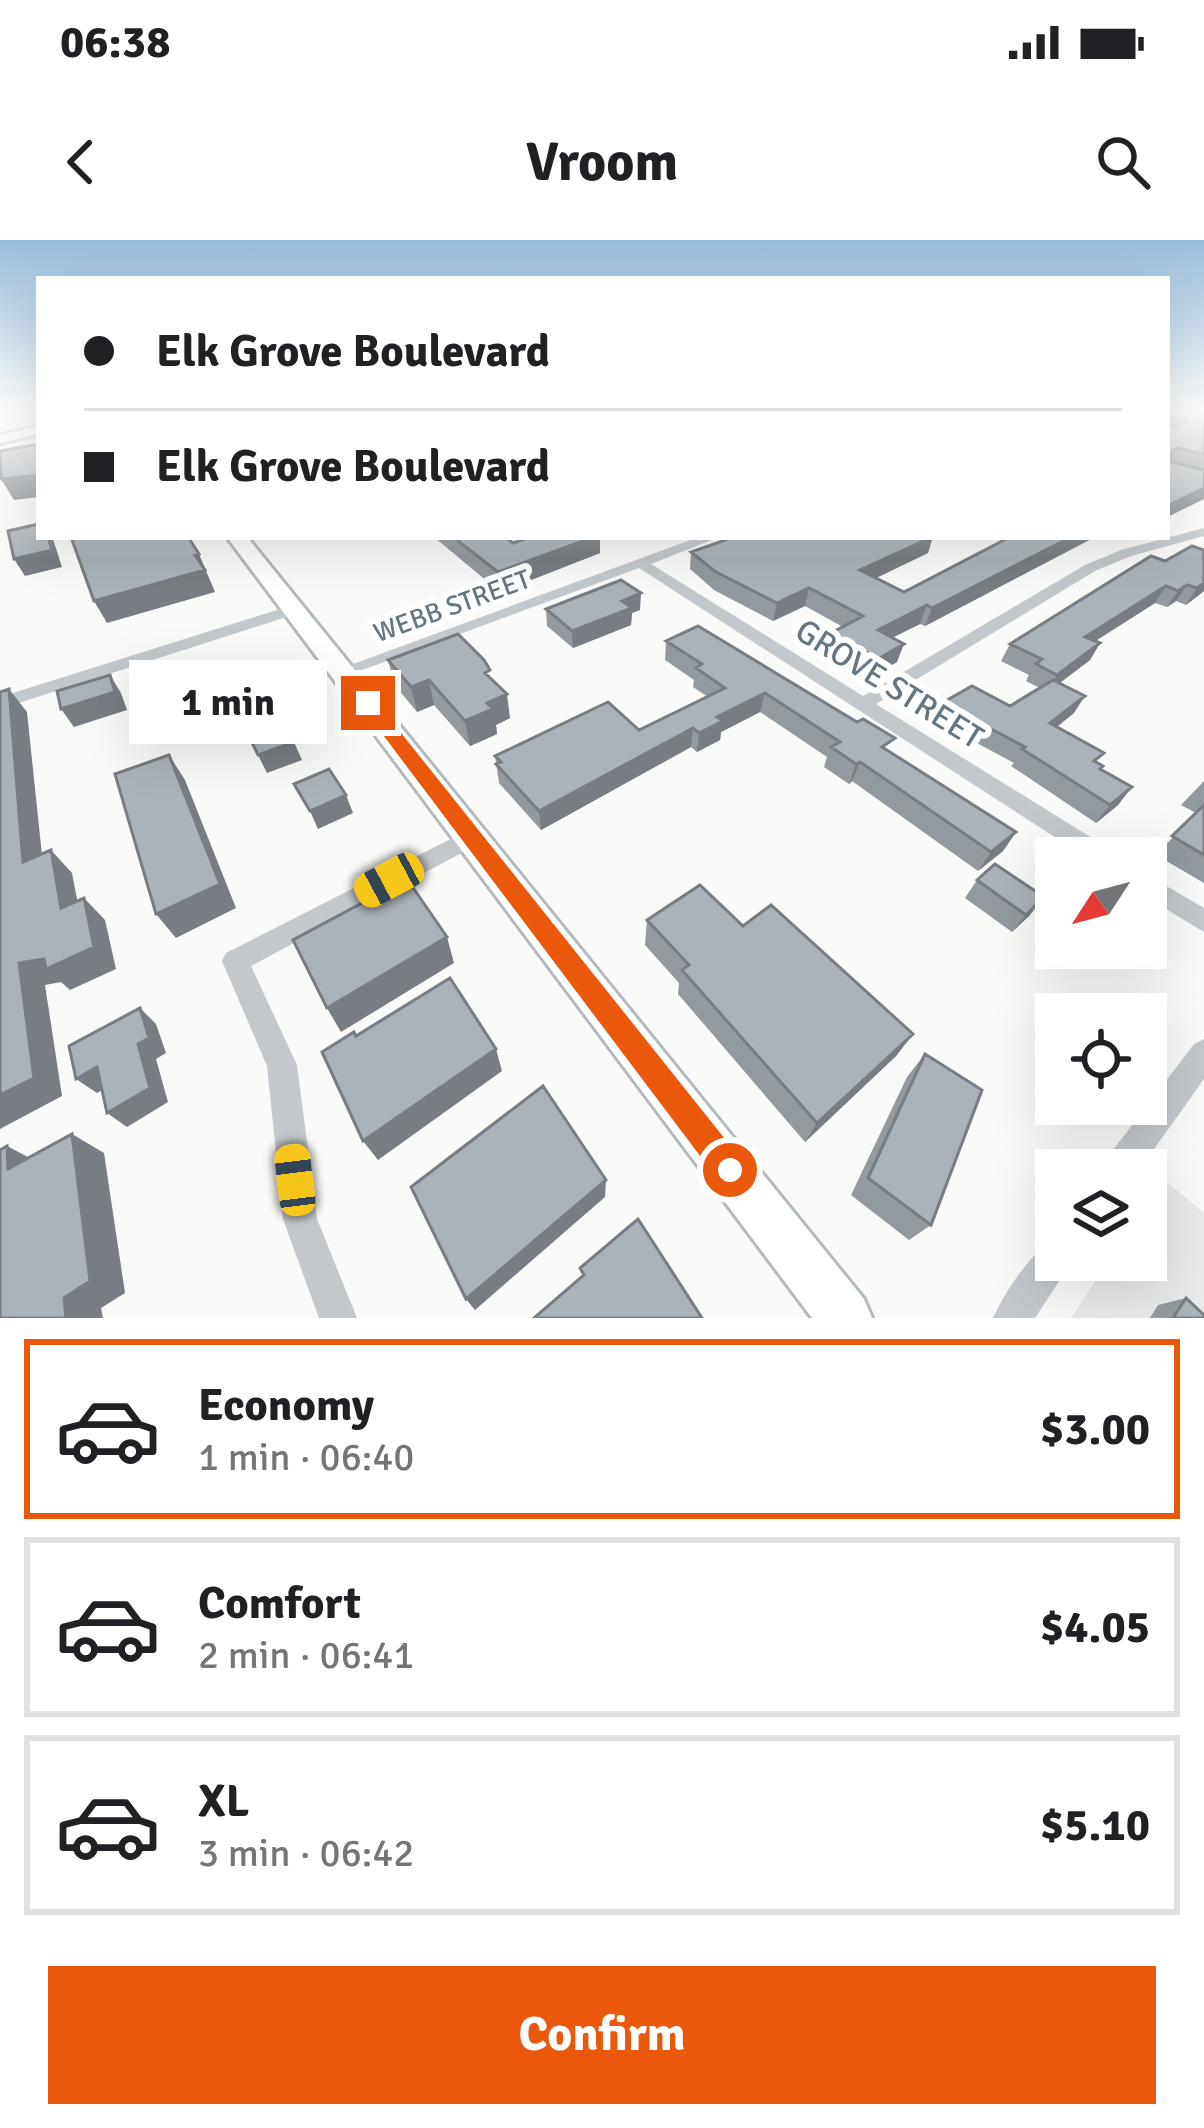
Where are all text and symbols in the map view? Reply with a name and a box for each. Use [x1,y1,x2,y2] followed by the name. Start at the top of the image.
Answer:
[60,15,170,70] text: 06:38
[48,129,114,195] icon: back
[526,129,678,196] text: Vroom
[1090,129,1156,195] icon: search
[156,324,550,379] text: Elk Grove Boulevard
[156,439,550,494] text: Elk Grove Boulevard
[369,563,536,650] street label: WEBB STREET
[788,610,991,758] street label: GROVE STREET
[128,661,326,745] callout: 1 min
[341,676,395,730] route end
[181,678,275,726] text: 1 min
[1035,837,1167,969] north arrow
[1035,837,1167,1281] map controls
[349,847,429,913] car
[1035,993,1167,1125] button: locate
[273,1142,317,1218] car
[703,1143,757,1197] route start
[1035,1149,1167,1281] button: layers
[54,1375,162,1483] icon: car
[198,1378,374,1433] text: Economy
[1040,1402,1150,1457] text: $3.00
[198,1433,414,1481] text: 1 min · 06:40
[54,1573,162,1681] icon: car
[198,1576,361,1631] text: Comfort
[1040,1600,1150,1655] text: $4.05
[198,1631,414,1679] text: 2 min · 06:41
[54,1771,162,1879] icon: car
[198,1774,249,1829] text: XL
[1040,1798,1150,1853] text: $5.10
[198,1829,414,1877] text: 3 min · 06:42
[48,1966,1156,2104] button: Confirm

